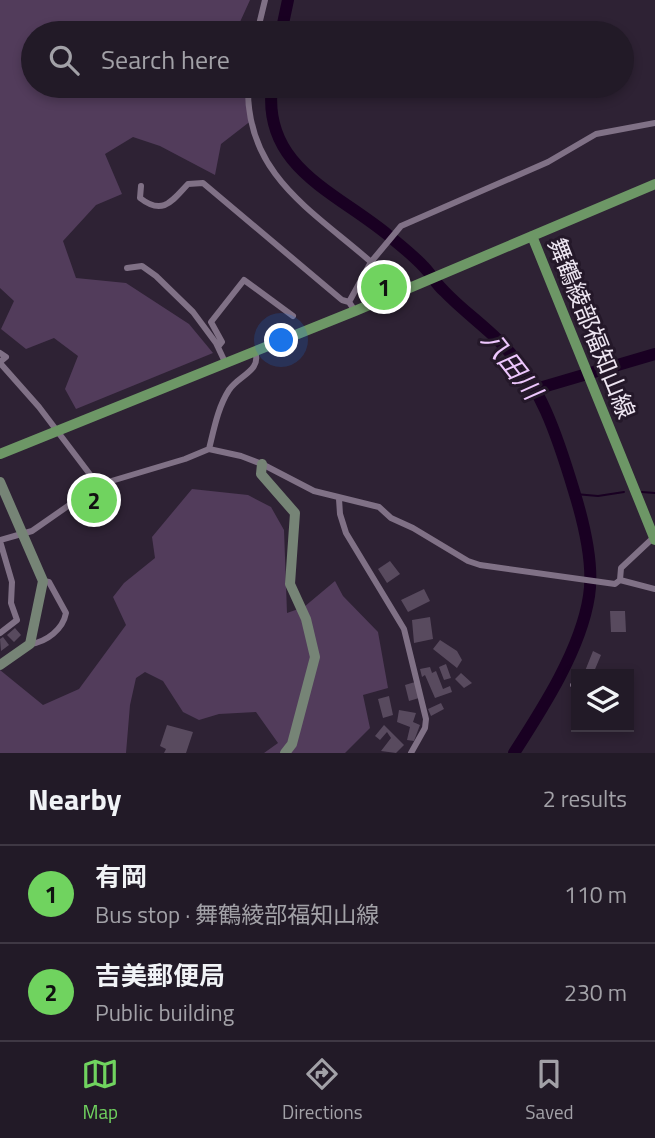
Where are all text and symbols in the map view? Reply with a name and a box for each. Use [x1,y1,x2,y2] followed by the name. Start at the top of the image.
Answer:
[21,21,634,98] search box
[101,40,230,79] text: Search here
[45,41,83,79] icon: search
[539,232,645,424] street label: 舞鶴綾部福知山線
[361,261,407,313] pin: 1
[473,322,553,410] water label: 八田川
[264,323,298,357] your location
[71,474,117,526] pin: 2
[571,669,634,732] map controls
[571,669,634,732] button: layers
[28,776,121,822] text: Nearby
[543,781,627,816] text: 2 results
[95,857,147,896] text: 有岡
[45,877,57,912] text: 1
[564,877,627,912] text: 110 m
[95,897,379,932] text: Bus stop · 舞鶴綾部福知山線
[95,956,225,995] text: 吉美郵便局
[45,975,57,1010] text: 2
[564,975,627,1010] text: 230 m
[95,995,234,1030] text: Public building
[81,1055,119,1126] tab: Map
[282,1055,363,1126] tab: Directions
[525,1055,574,1126] tab: Saved

